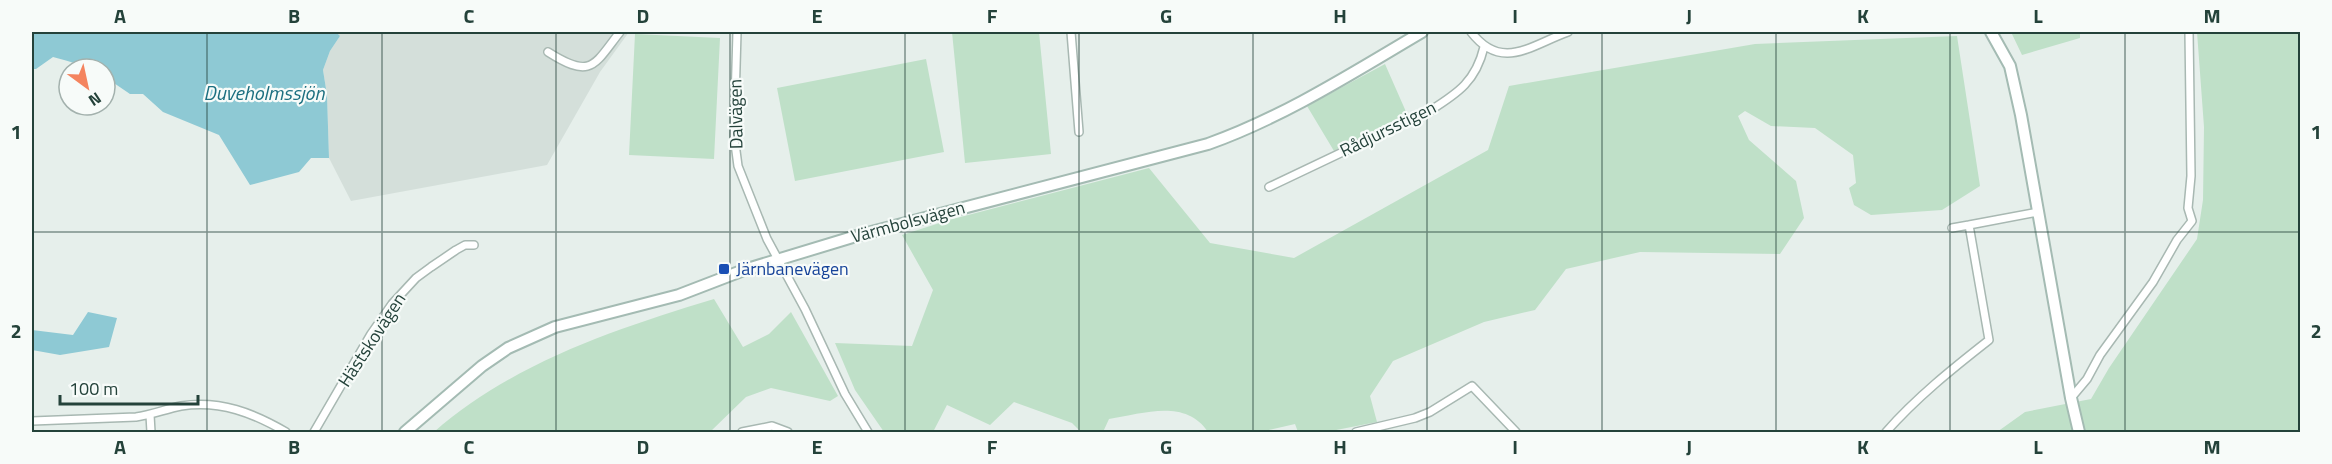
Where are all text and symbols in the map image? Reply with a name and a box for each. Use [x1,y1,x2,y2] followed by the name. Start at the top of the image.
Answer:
[114,0,126,31] text: A
[288,0,300,31] text: B
[464,0,475,31] text: C
[637,0,649,31] text: D
[811,0,823,31] text: E
[987,0,998,31] text: F
[1160,0,1172,31] text: G
[1333,0,1347,31] text: H
[1512,0,1518,31] text: I
[1686,0,1692,31] text: J
[1857,0,1869,31] text: K
[2033,0,2043,31] text: L
[2203,0,2221,31] text: M
[57,57,117,117] north arrow
[204,77,326,108] water label: Duveholmssjön
[721,79,750,149] street label: Dalvägen
[84,86,106,113] text: N
[1335,94,1441,164] street label: Rådjursstigen
[10,116,22,147] text: 1
[2310,116,2322,147] text: 1
[848,193,968,250] street label: Värmbolsvägen
[736,255,849,282] place label: Järnbanevägen
[717,262,731,276] marker: Järnbanevägen
[331,287,412,392] street label: Hästskovägen
[10,315,22,346] text: 2
[2310,315,2322,346] text: 2
[60,368,198,406] scale bar
[69,375,118,402] text: 100 m
[114,431,126,462] text: A
[288,431,300,462] text: B
[464,431,475,462] text: C
[637,431,649,462] text: D
[811,431,823,462] text: E
[987,431,998,462] text: F
[1160,431,1172,462] text: G
[1333,431,1347,462] text: H
[1512,431,1518,462] text: I
[1686,431,1692,462] text: J
[1857,431,1869,462] text: K
[2033,431,2043,462] text: L
[2203,431,2221,462] text: M

